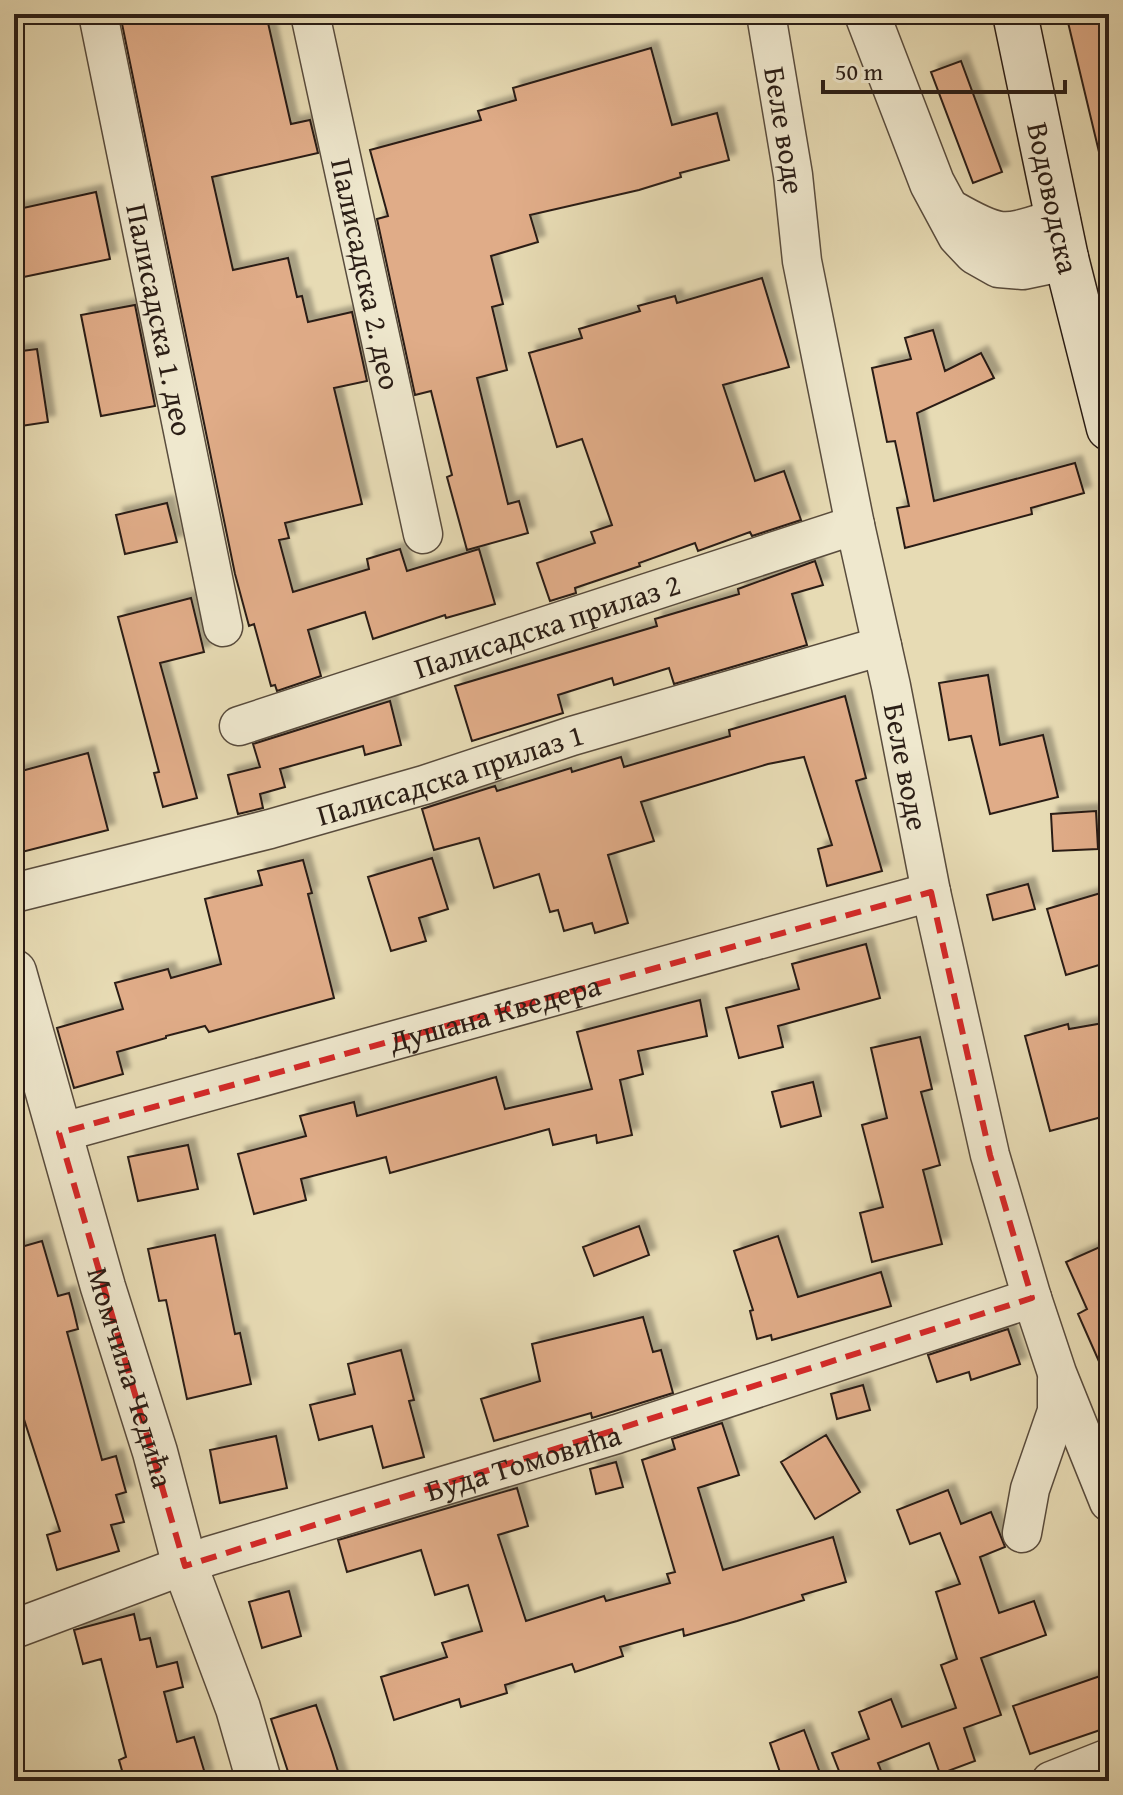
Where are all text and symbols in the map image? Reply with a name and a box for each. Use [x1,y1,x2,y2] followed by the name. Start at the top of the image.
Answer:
[823,44,1065,94] scale bar
[835,54,883,89] text: 50 m
[753,63,817,196] street label: Беле воде
[1016,118,1091,279] street label: Водоводска
[320,154,413,394] street label: Палисадска 2. део
[115,200,205,440] street label: Палисадска 1. део
[408,562,686,689] street label: Палисадска прилаз 2
[873,699,940,834] street label: Беле воде
[311,712,589,837] street label: Палисадска прилаз 1
[383,962,606,1063] street label: Душана Кведера
[76,1262,186,1493] street label: Момчила Чедића
[420,1412,627,1512] street label: Буда Томовића

